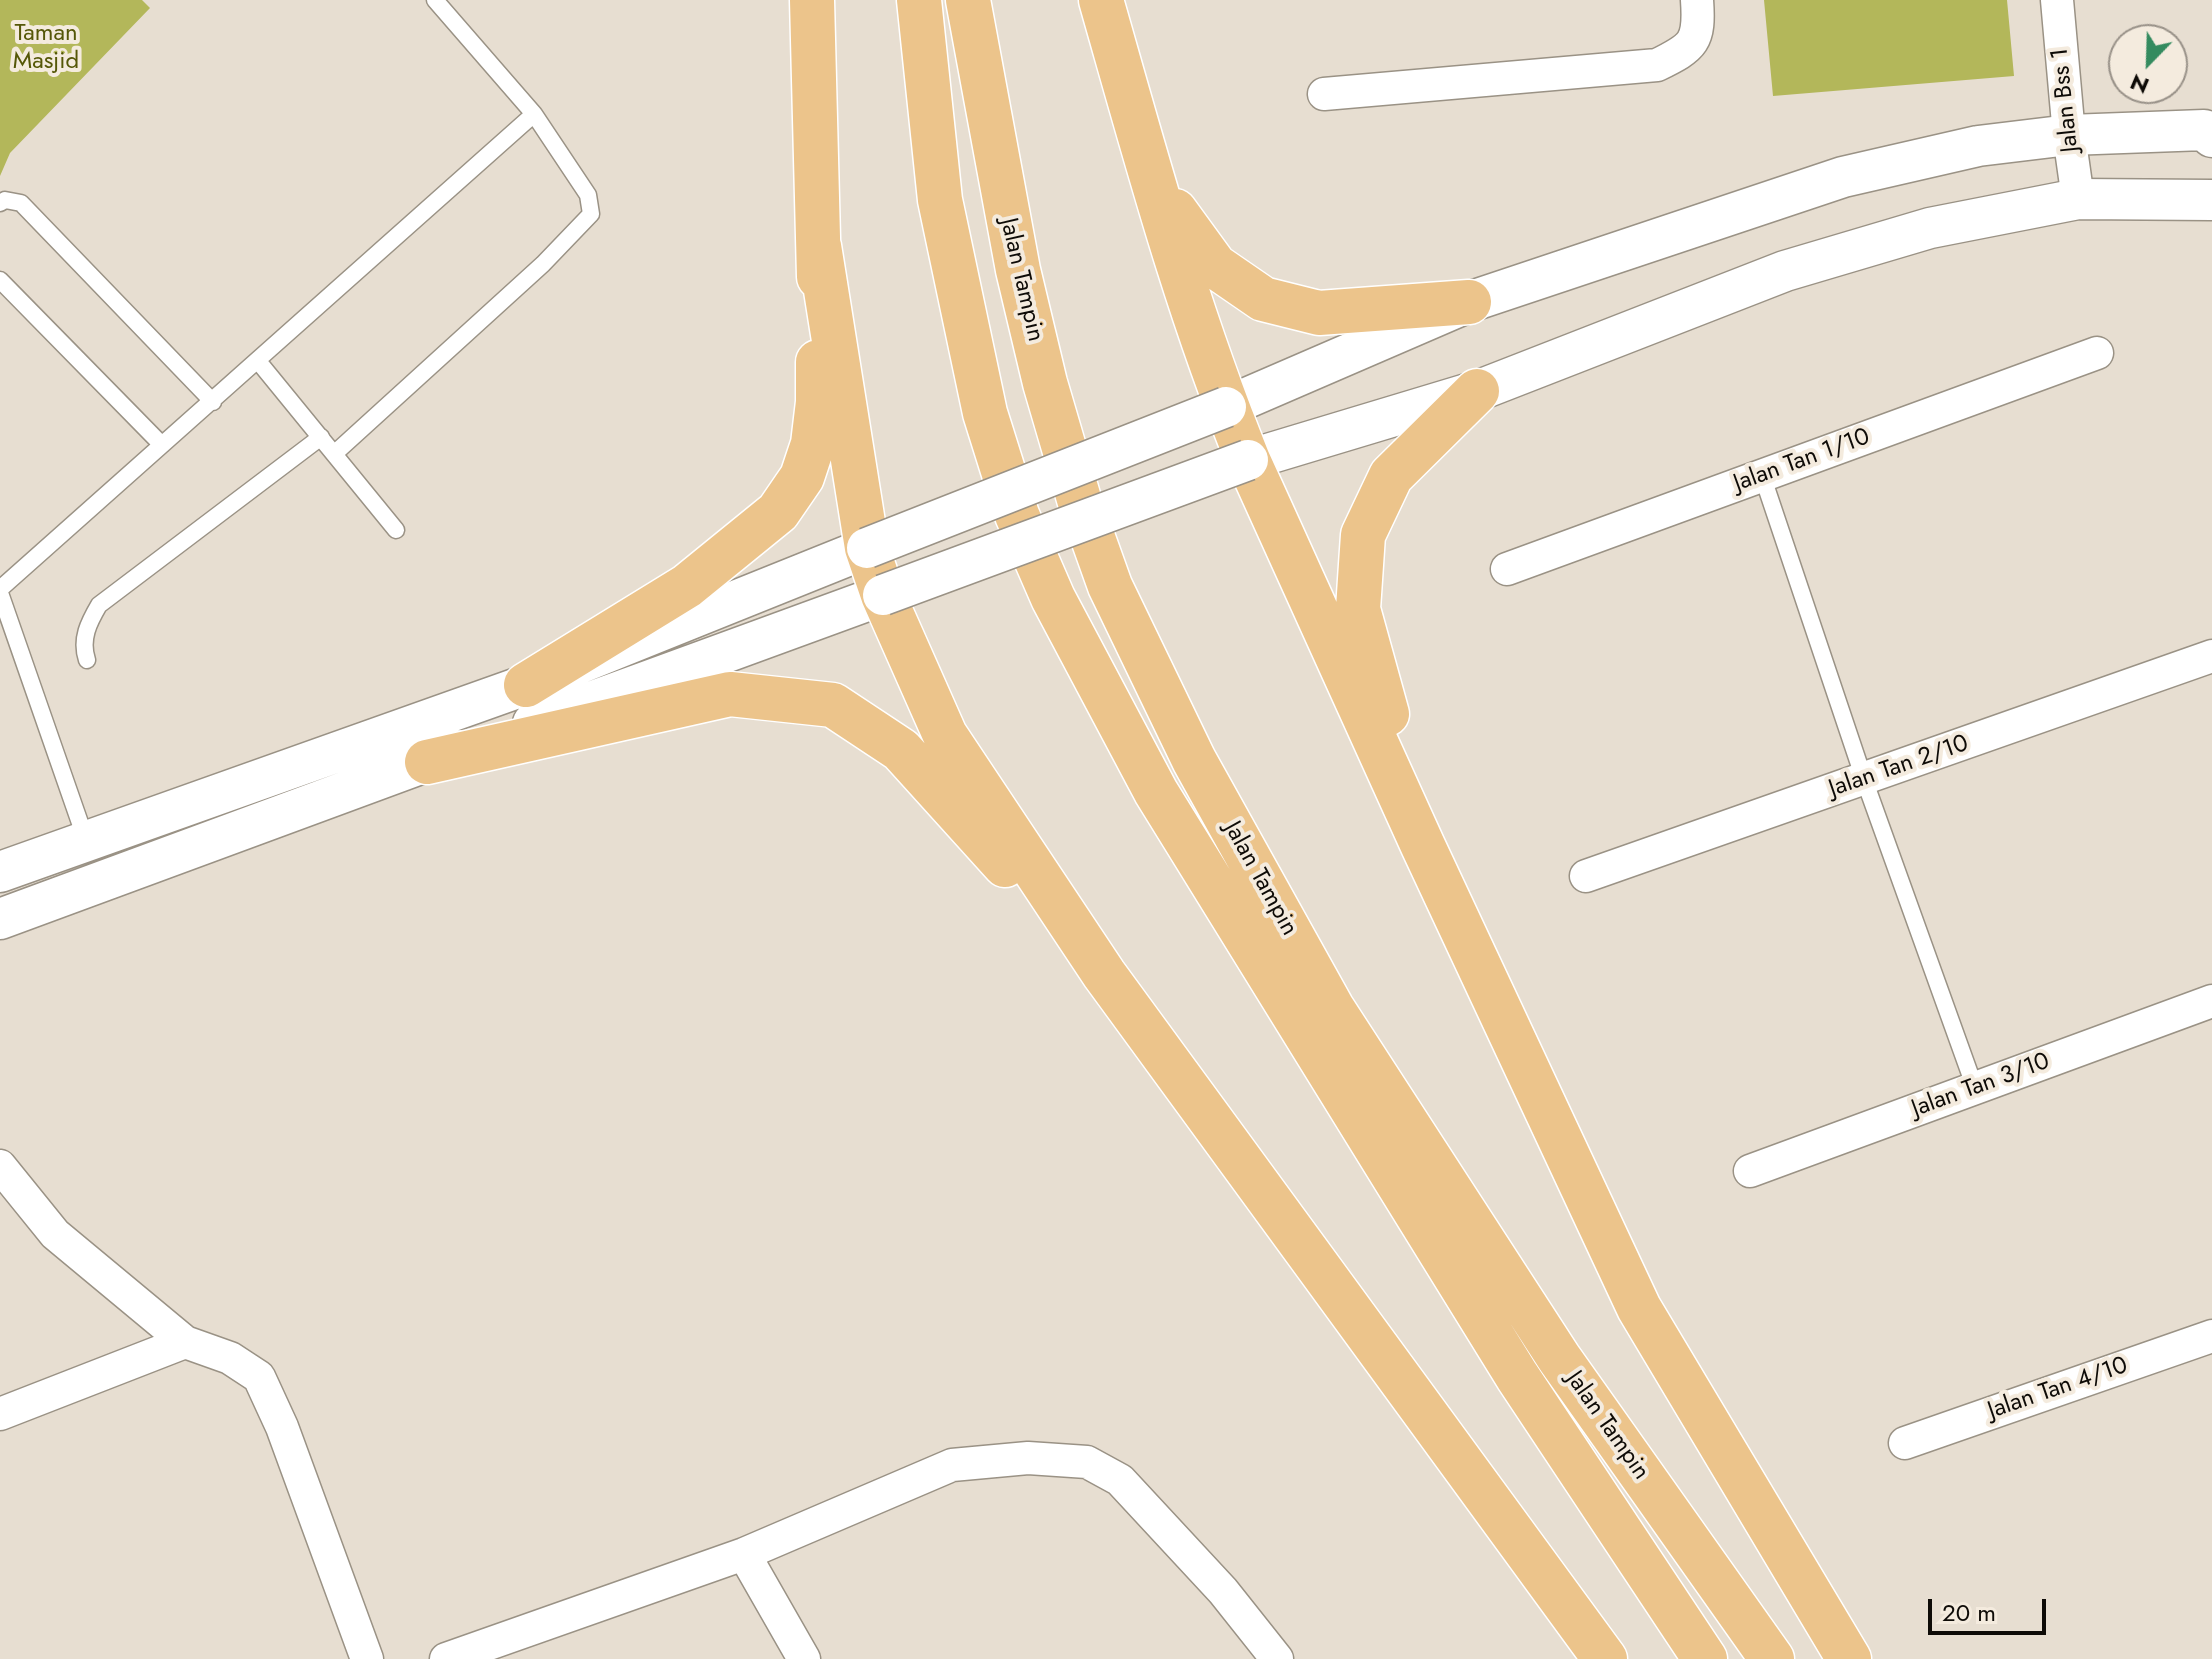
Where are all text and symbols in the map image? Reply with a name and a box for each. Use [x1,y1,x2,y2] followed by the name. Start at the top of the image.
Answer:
[13,20,79,76] park label: Taman Masjid
[2108,24,2188,104] north arrow
[2046,46,2086,154] street label: Jalan Bss 1
[2125,66,2154,102] text: N
[993,216,1049,344] street label: Jalan Tampin
[1730,423,1874,499] street label: Jalan Tan 1/10
[1826,730,1972,804] street label: Jalan Tan 2/10
[1217,817,1303,941] street label: Jalan Tampin
[1908,1048,2054,1124] street label: Jalan Tan 3/10
[1984,1352,2132,1426] street label: Jalan Tan 4/10
[1559,1366,1655,1486] street label: Jalan Tampin
[1932,1583,2050,1633] scale bar
[1942,1595,1996,1630] text: 20 m

